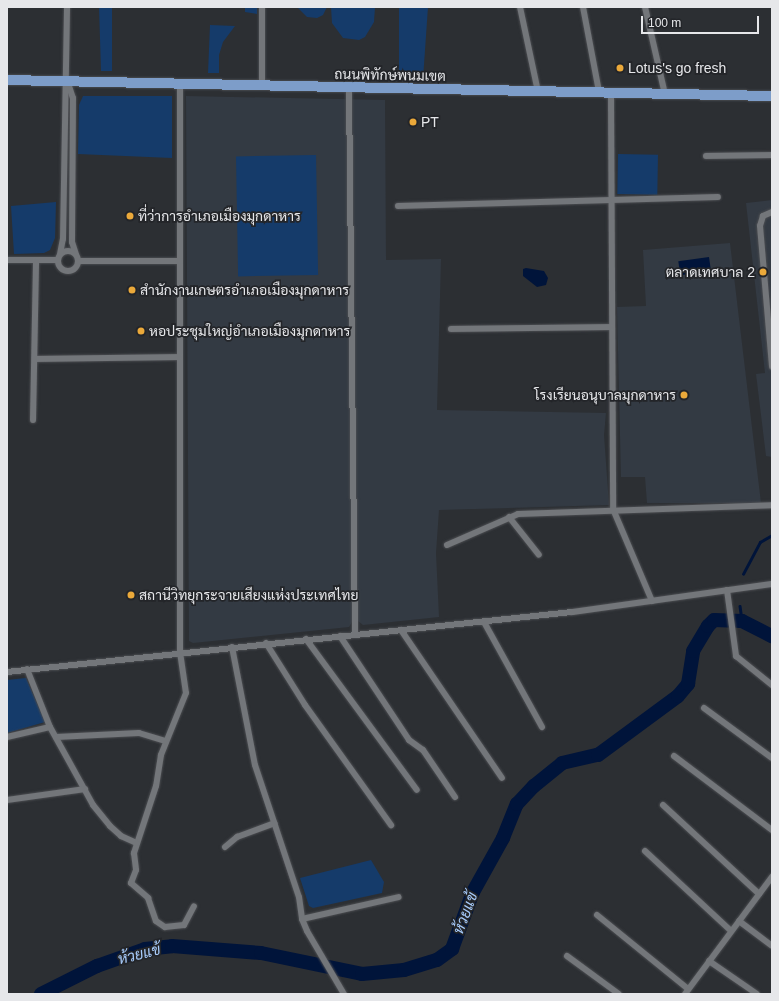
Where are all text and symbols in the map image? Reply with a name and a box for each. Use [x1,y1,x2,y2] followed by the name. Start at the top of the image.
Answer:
[643,8,761,34] scale bar
[648,16,681,30] text: 100 m
[628,60,726,76] place label: Lotus's go fresh
[615,63,625,73] marker: Lotus's go fresh
[334,66,446,84] street label: ถนนพิทักษ์พนมเขต
[421,114,439,130] place label: PT
[408,117,418,127] marker: PT
[138,208,301,224] place label: ที่ว่าการอำเภอเมืองมุกดาหาร
[125,211,135,221] marker: ที่ว่าการอำเภอเมืองมุกดาหาร
[666,264,755,280] place label: ตลาดเทศบาล 2
[758,267,768,277] marker: ตลาดเทศบาล 2
[140,282,349,298] place label: สำนักงานเกษตรอำเภอเมืองมุกดาหาร
[127,285,137,295] marker: สำนักงานเกษตรอำเภอเมืองมุกดาหาร
[149,323,350,339] place label: หอประชุมใหญ่อำเภอเมืองมุกดาหาร
[136,326,146,336] marker: หอประชุมใหญ่อำเภอเมืองมุกดาหาร
[534,387,676,403] place label: โรงเรียนอนุบาลมุกดาหาร
[679,390,689,400] marker: โรงเรียนอนุบาลมุกดาหาร
[139,587,358,603] place label: สถานีวิทยุกระจายเสียงแห่งประเทศไทย
[126,590,136,600] marker: สถานีวิทยุกระจายเสียงแห่งประเทศไทย
[449,890,481,936] water label: ห้วยแข้
[116,940,162,968] water label: ห้วยแข้

